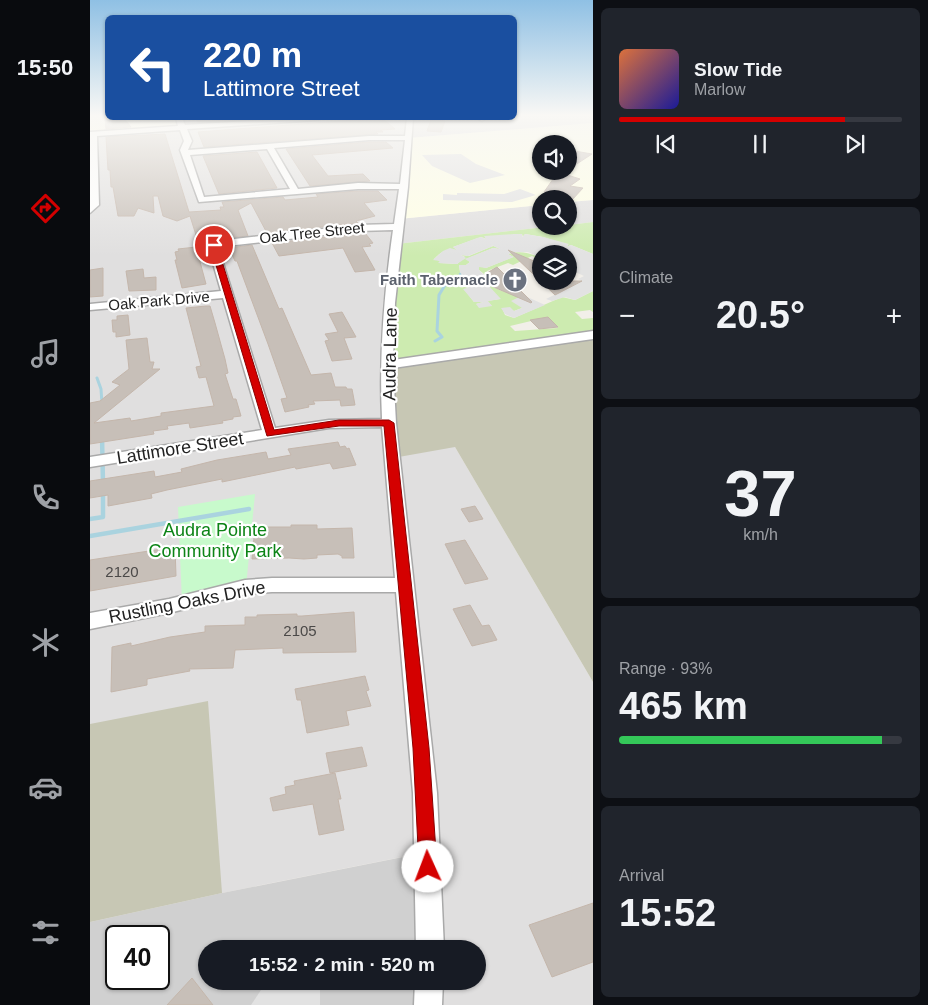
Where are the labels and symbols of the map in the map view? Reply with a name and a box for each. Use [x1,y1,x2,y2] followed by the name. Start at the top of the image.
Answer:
[258,218,366,246] street label: Oak Tree Street
[193,224,235,266] pin
[502,267,528,293] church icon: Faith Tabernacle
[380,271,498,288] place label: Faith Tabernacle
[108,288,210,313] street label: Oak Park Drive
[379,307,401,401] street label: Audra Lane
[115,428,245,468] street label: Lattimore Street
[148,520,283,561] park label: Audra Pointe Community Park
[105,563,139,580] house number: 2120
[107,577,267,627] street label: Rustling Oaks Drive
[283,622,317,639] house number: 2105
[401,840,453,892] position arrow
[105,925,170,990] speed limit sign: 40

